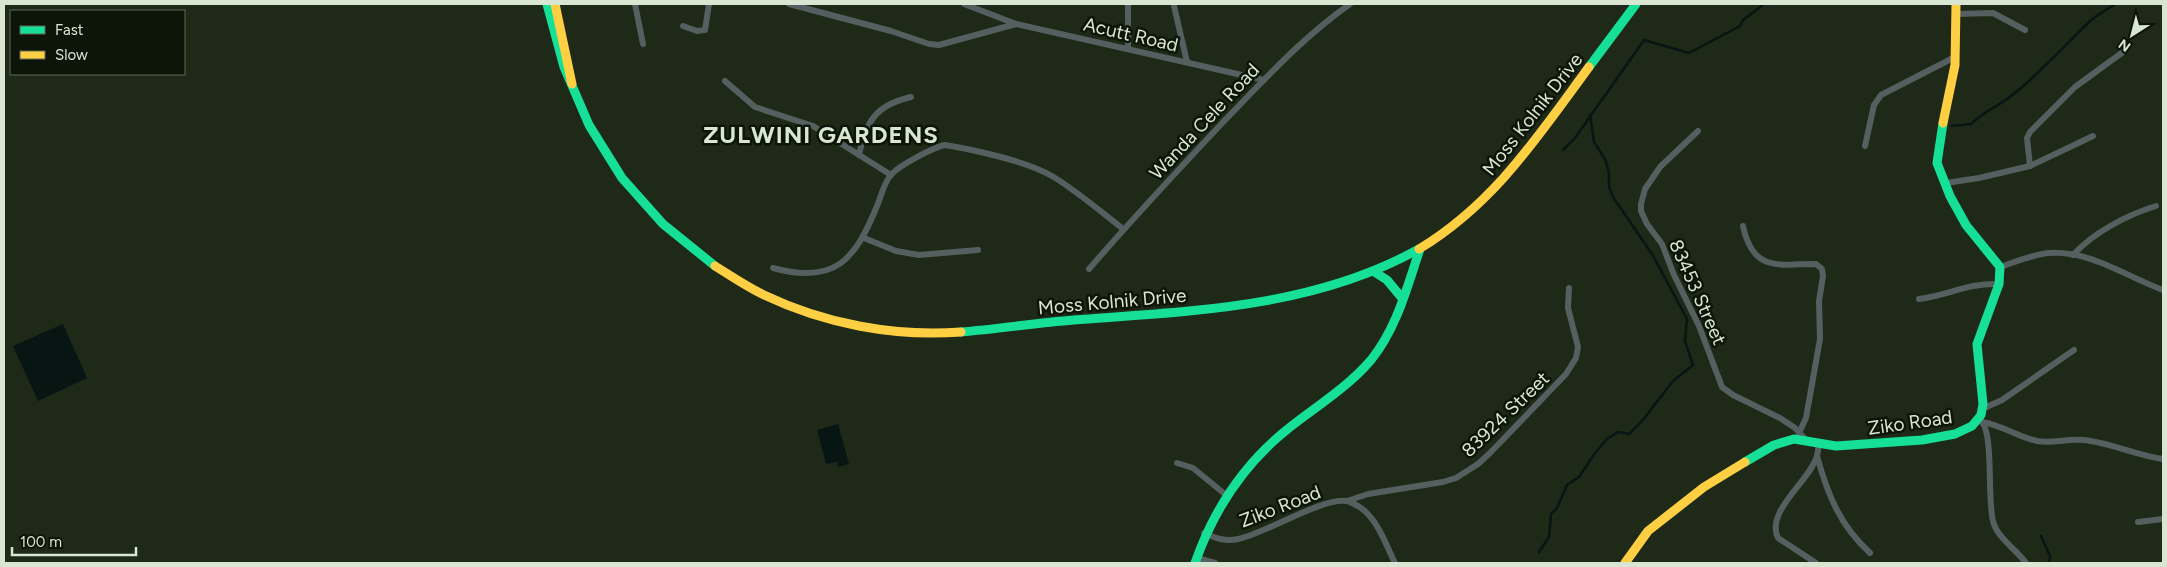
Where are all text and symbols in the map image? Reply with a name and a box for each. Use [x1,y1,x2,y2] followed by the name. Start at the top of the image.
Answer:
[10,10,185,75] legend
[2107,10,2157,60] north arrow
[1081,12,1180,57] street label: Acutt Road
[55,21,84,39] text: Fast
[2115,35,2134,55] text: N
[55,46,88,64] text: Slow
[1477,49,1587,180] street label: Moss Kolnik Drive
[1145,59,1264,184] street label: Wanda Cele Road
[703,120,939,149] district label: ZULWINI GARDENS
[1664,236,1731,348] street label: 83453 Street
[1037,284,1187,319] street label: Moss Kolnik Drive
[1457,367,1554,462] street label: 83924 Street
[1866,405,1954,440] street label: Ziko Road
[1236,480,1324,532] street label: Ziko Road
[12,524,136,556] scale bar
[20,533,62,551] text: 100 m

